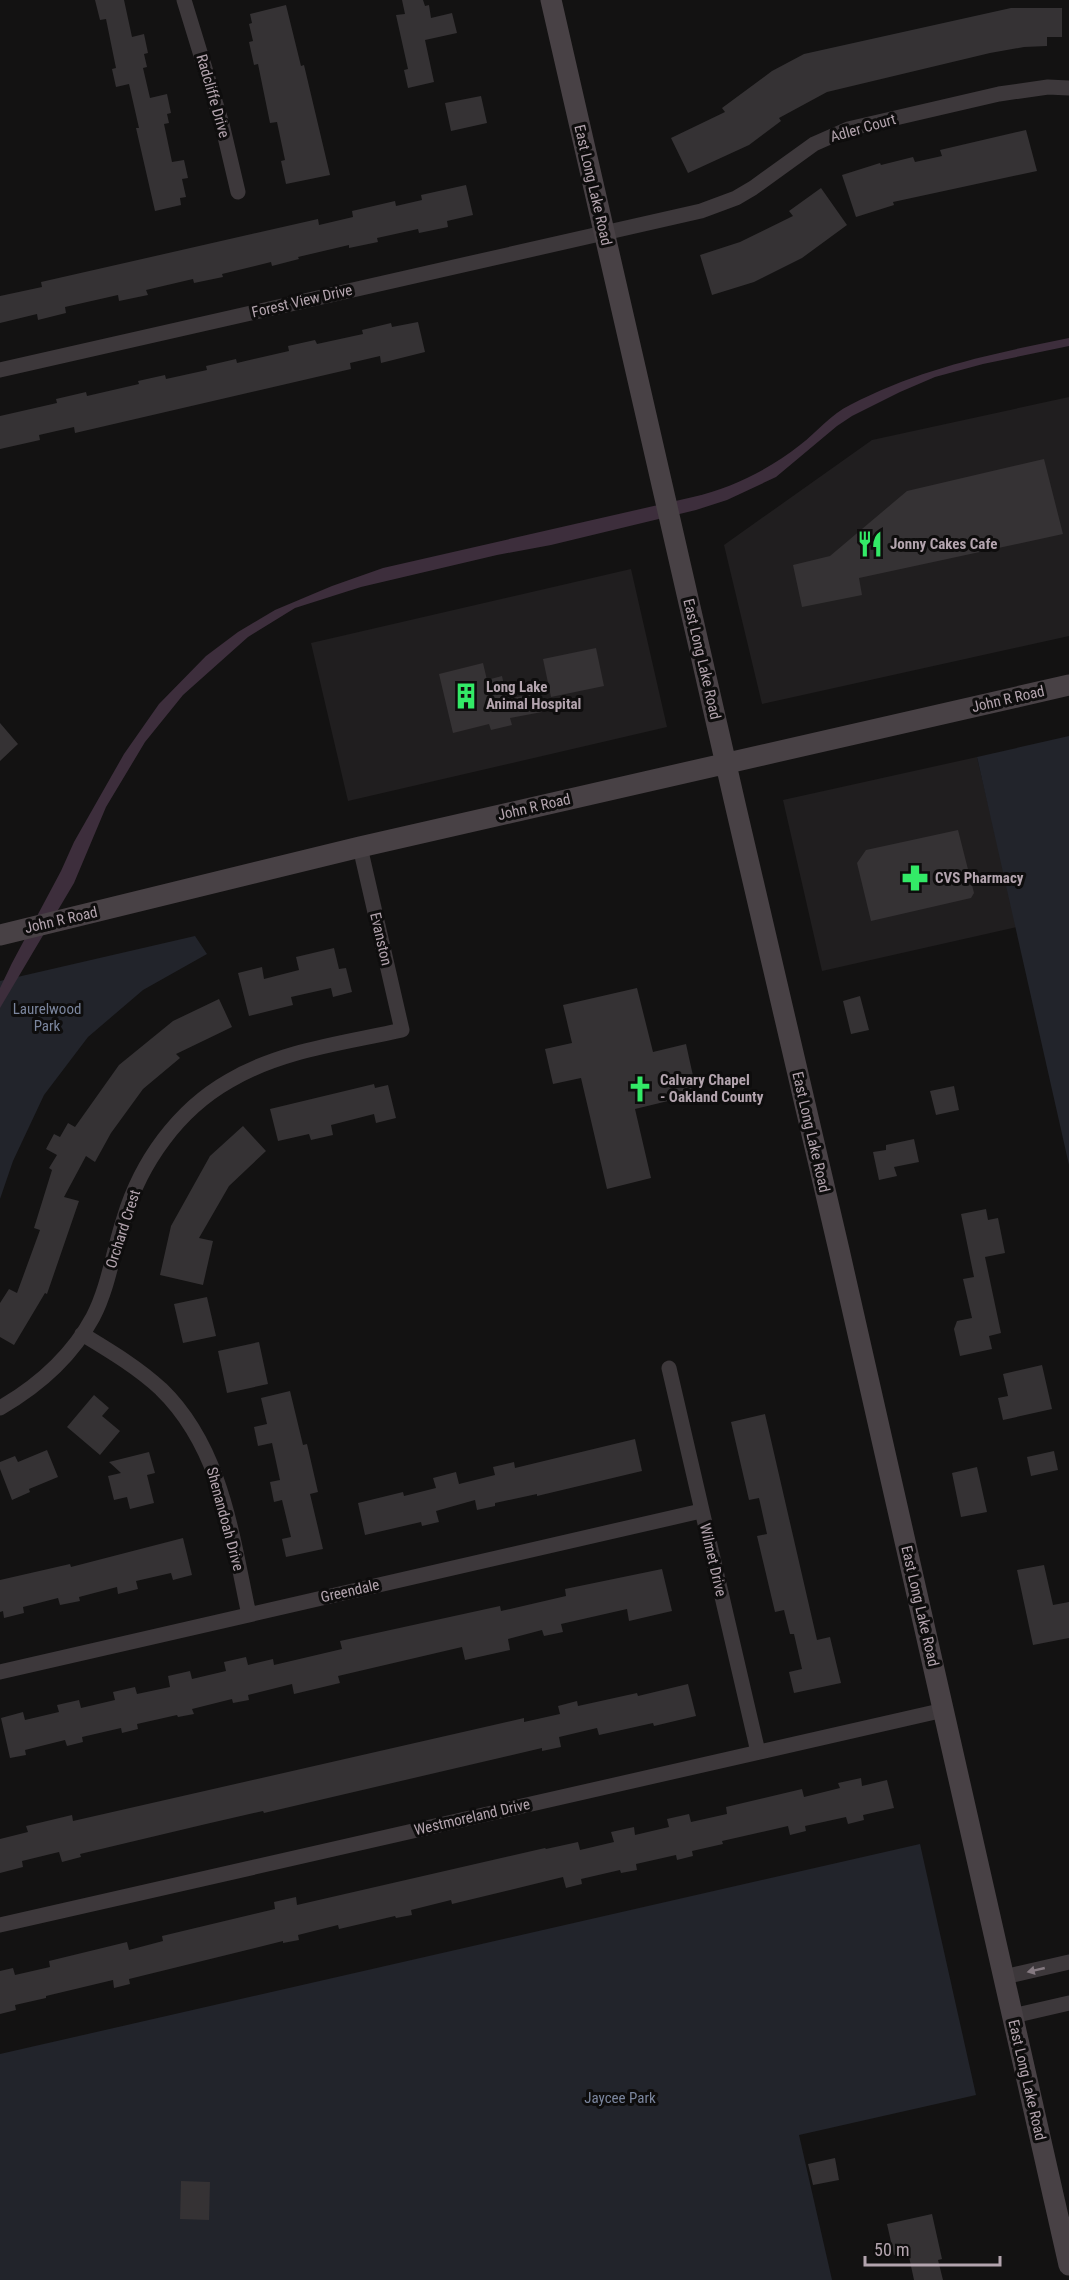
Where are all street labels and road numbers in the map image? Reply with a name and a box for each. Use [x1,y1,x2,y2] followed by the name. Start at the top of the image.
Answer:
[192,52,234,140] street label: Radcliffe Drive
[828,110,898,146] street label: Adler Court
[570,123,616,247] street label: East Long Lake Road
[250,281,354,321] street label: Forest View Drive
[679,597,725,721] street label: East Long Lake Road
[970,682,1046,716] street label: John R Road
[496,790,572,824] street label: John R Road
[23,903,99,937] street label: John R Road
[366,911,396,967] street label: Evanston
[788,1070,834,1194] street label: East Long Lake Road
[102,1188,144,1270] street label: Orchard Crest
[203,1465,247,1573] street label: Shenandoah Drive
[696,1522,730,1598] street label: Wilmet Drive
[897,1544,943,1668] street label: East Long Lake Road
[319,1576,381,1606] street label: Greendale
[412,1795,532,1839] street label: Westmoreland Drive
[1004,2018,1050,2142] street label: East Long Lake Road

